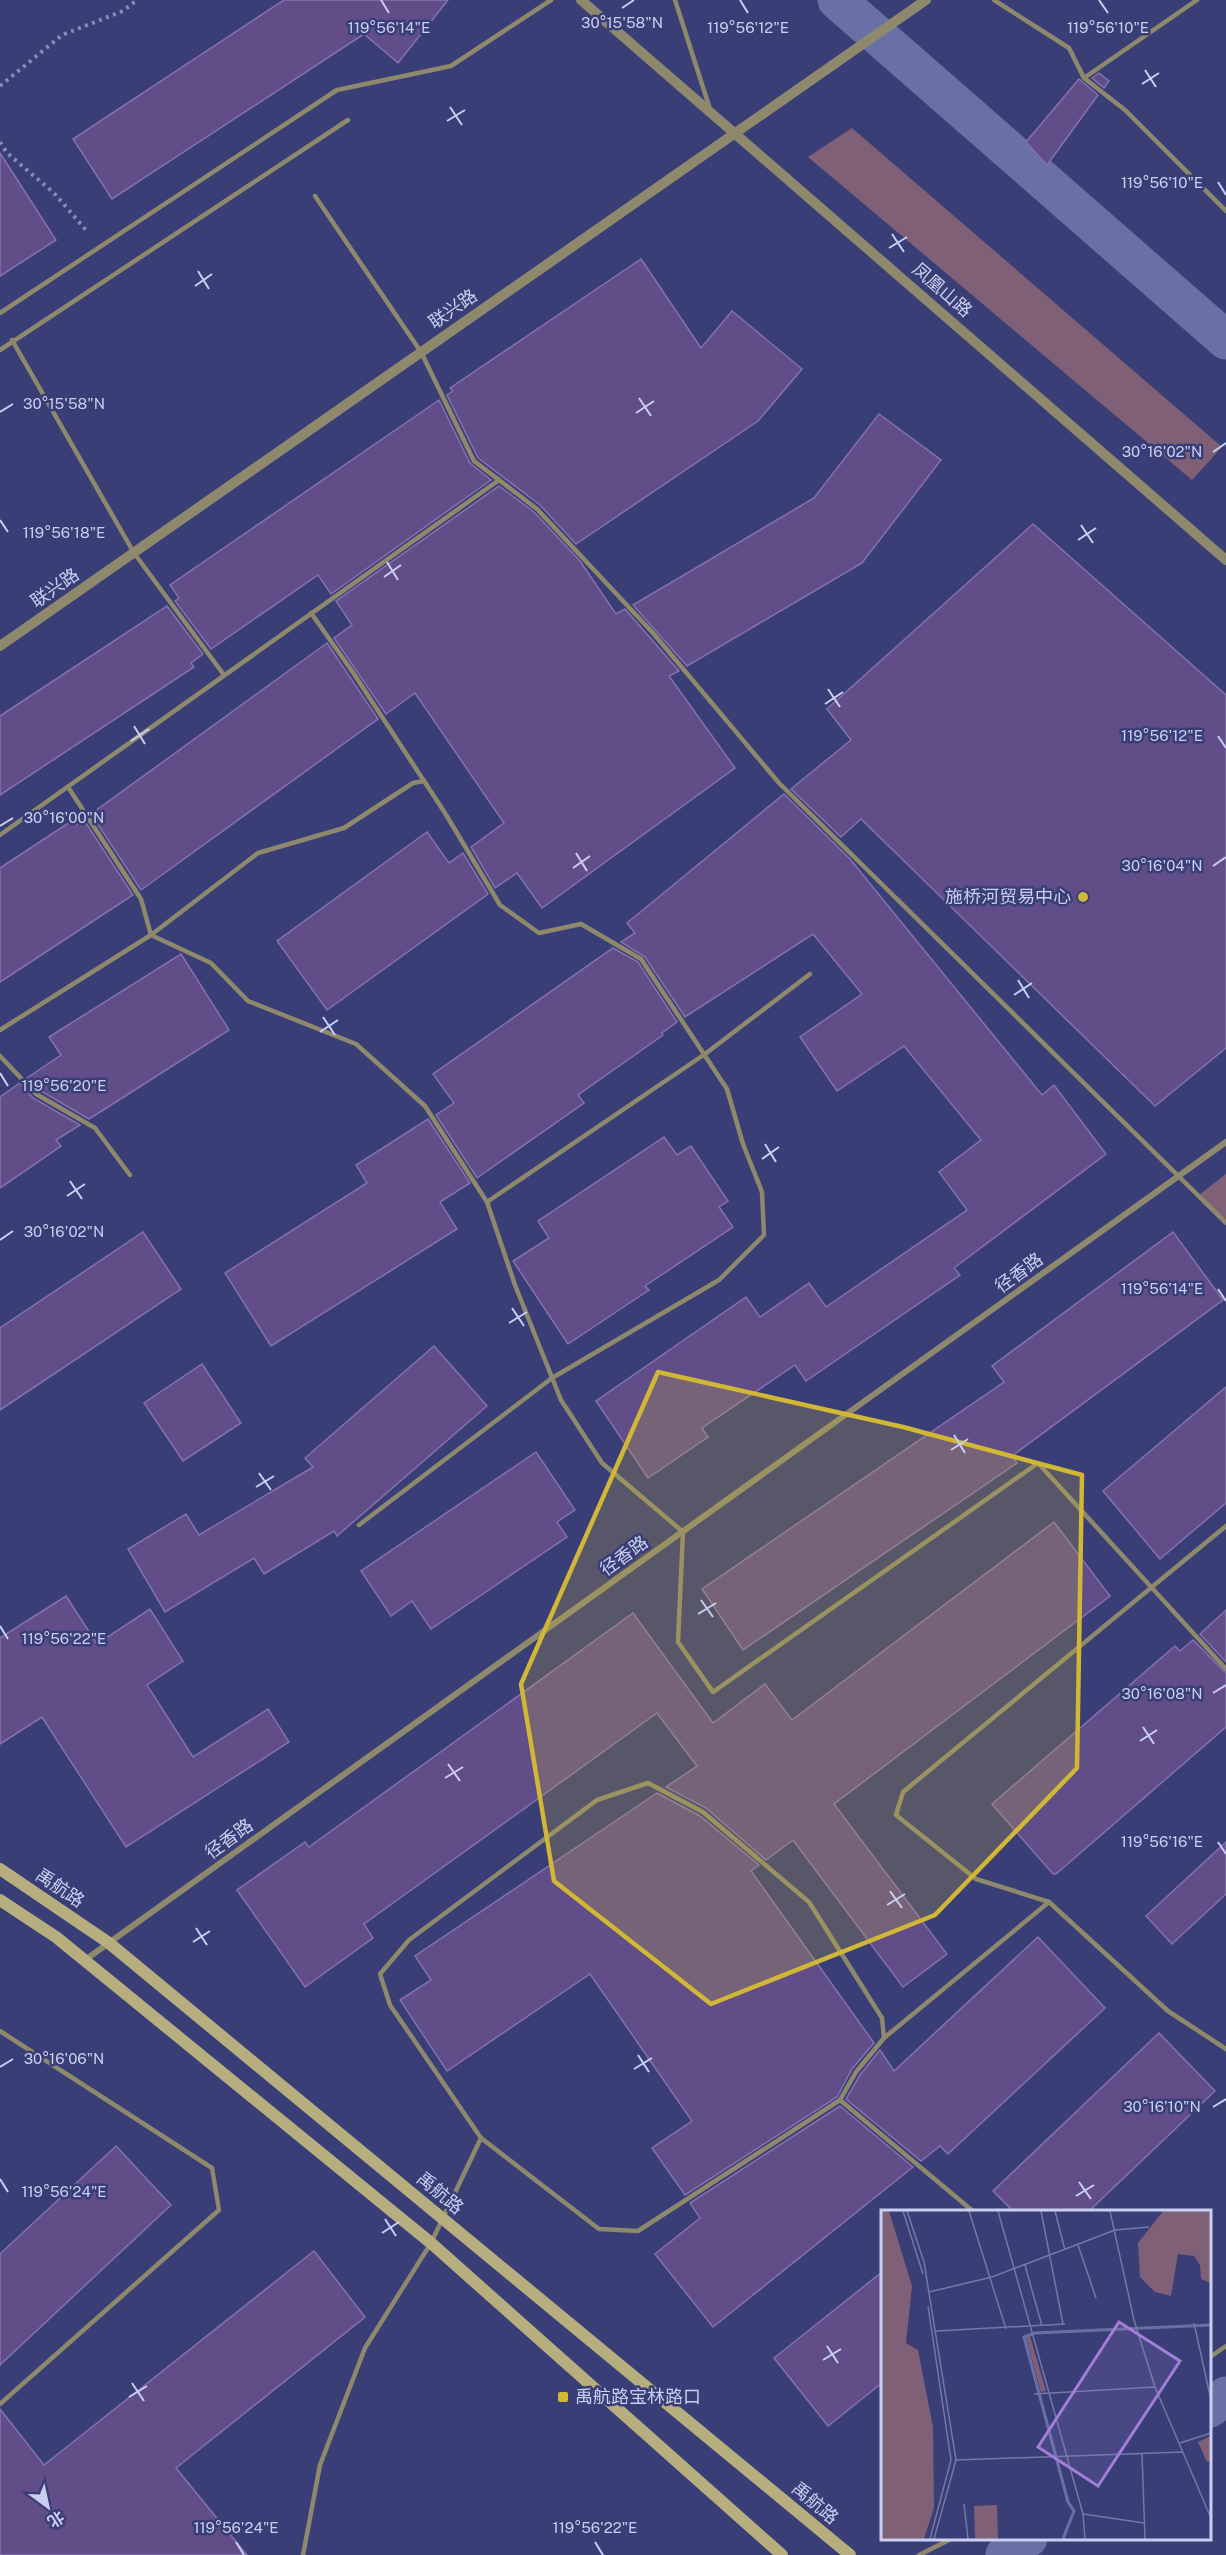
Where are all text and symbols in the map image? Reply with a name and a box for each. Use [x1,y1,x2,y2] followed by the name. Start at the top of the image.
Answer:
[581,14,663,31] text: 30°15'58"N
[348,19,430,36] text: 119°56'14"E
[707,19,789,36] text: 119°56'12"E
[1067,19,1149,36] text: 119°56'10"E
[1121,174,1203,191] text: 119°56'10"E
[908,258,976,321] street label: 凤凰山路
[425,285,481,333] street label: 联兴路
[23,395,105,412] text: 30°15'58"N
[1122,443,1202,460] text: 30°16'02"N
[23,524,105,541] text: 119°56'18"E
[27,564,83,612] street label: 联兴路
[1121,727,1203,744] text: 119°56'12"E
[24,809,104,826] text: 30°16'00"N
[1122,857,1202,874] text: 30°16'04"N
[945,886,1071,907] place label: 施桥河贸易中心
[1076,890,1090,904] marker: 施桥河贸易中心
[22,1077,107,1094] text: 119°56'20"E
[24,1223,104,1240] text: 30°16'02"N
[991,1248,1047,1297] street label: 径香路
[1121,1280,1203,1297] text: 119°56'14"E
[596,1531,652,1580] street label: 径香路
[22,1630,106,1647] text: 119°56'22"E
[1121,1685,1203,1702] text: 30°16'08"N
[201,1814,257,1863] street label: 径香路
[1121,1833,1203,1850] text: 119°56'16"E
[32,1864,89,1911] street label: 禹航路
[24,2050,104,2067] text: 30°16'06"N
[1123,2098,1201,2115] text: 30°16'10"N
[413,2167,468,2218] street label: 禹航路
[21,2183,107,2200] text: 119°56'24"E
[881,2210,1211,2540] inset map
[575,2386,701,2407] place label: 禹航路宝林路口
[556,2390,570,2404] marker: 禹航路宝林路口
[18,2477,78,2537] north arrow
[788,2477,843,2528] street label: 禹航路
[44,2507,68,2531] text: 北
[193,2519,279,2536] text: 119°56'24"E
[553,2519,637,2536] text: 119°56'22"E

